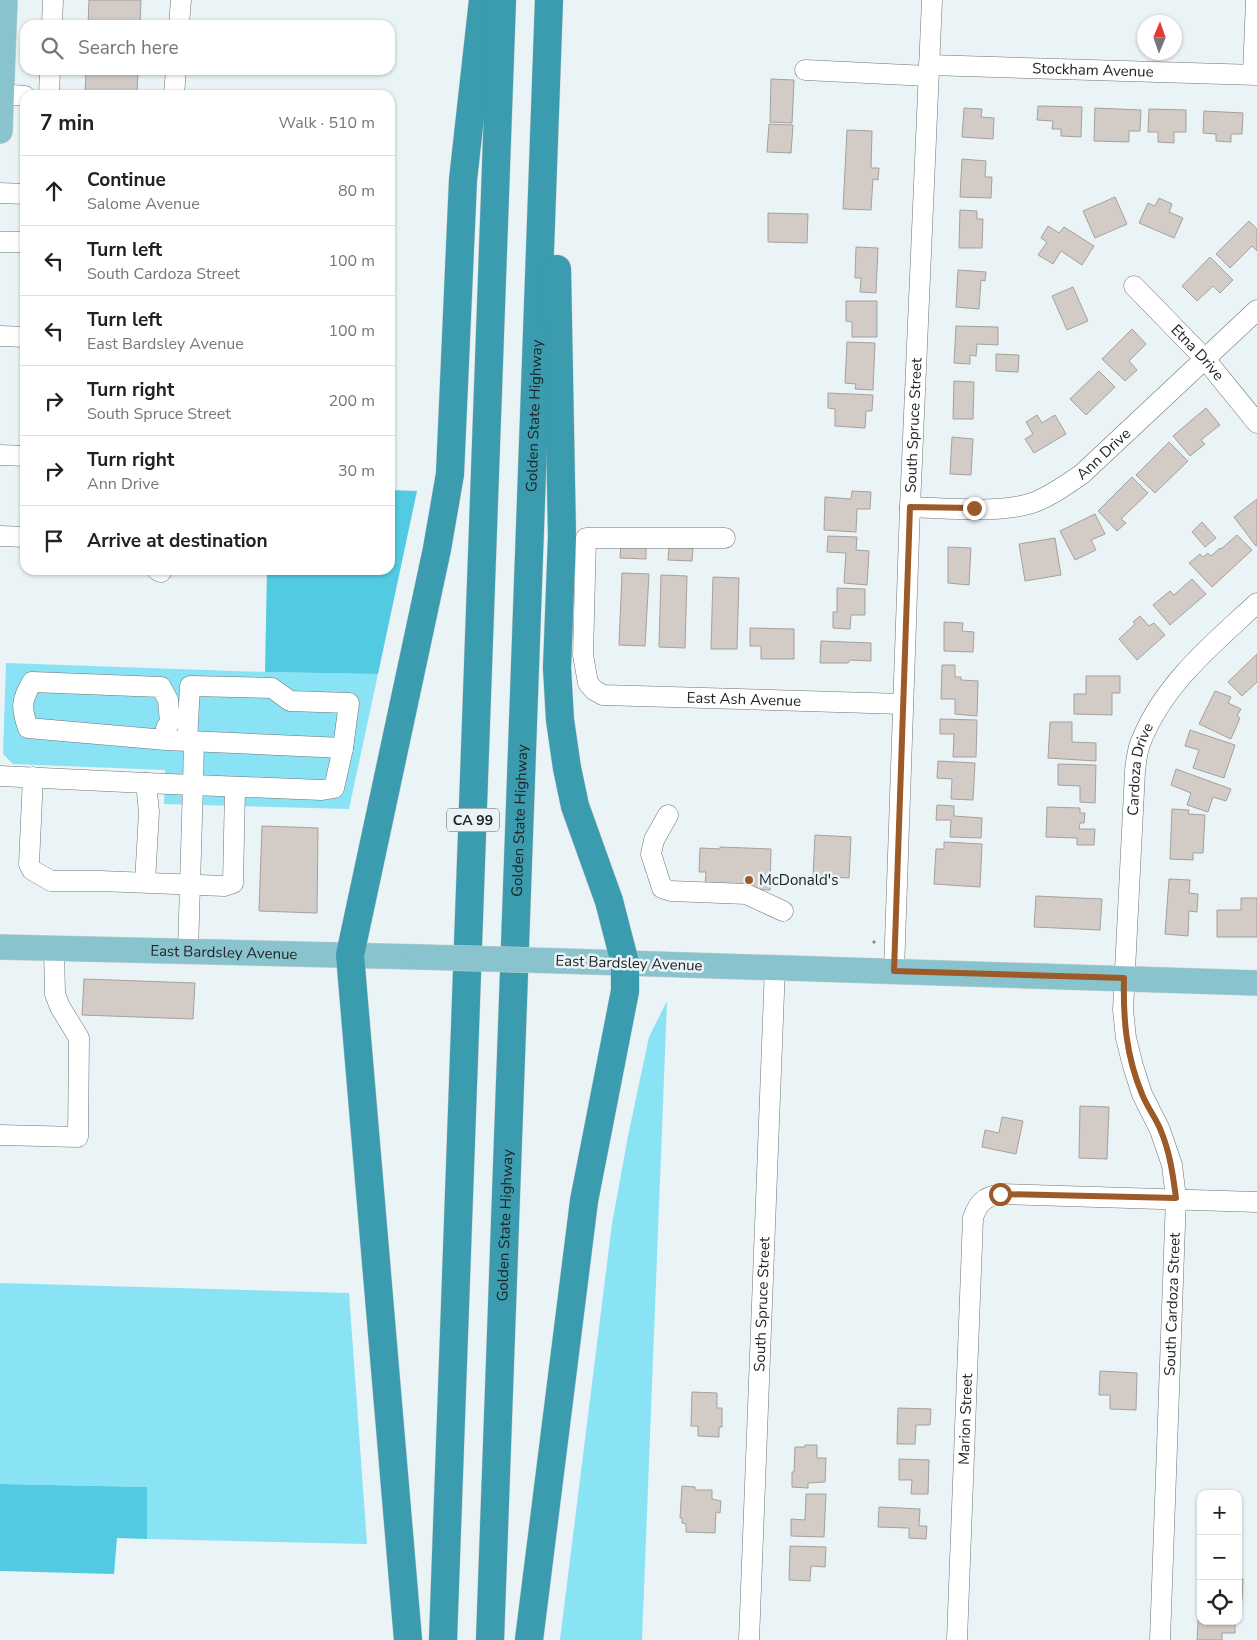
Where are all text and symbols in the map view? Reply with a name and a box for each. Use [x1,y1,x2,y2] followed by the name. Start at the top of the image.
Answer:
[1137,15,1182,60] north arrow
[20,20,395,75] search box
[38,34,66,62] icon: search
[78,35,179,61] text: Search here
[1032,58,1154,82] street label: Stockham Avenue
[40,109,94,137] text: 7 min
[279,112,375,134] text: Walk · 510 m
[87,167,166,193] text: Continue
[40,177,68,205] icon: ahead
[338,180,375,202] text: 80 m
[87,193,200,215] text: Salome Avenue
[87,237,162,263] text: Turn left
[40,247,68,275] icon: left
[328,250,375,272] text: 100 m
[87,263,240,285] text: South Cardoza Street
[87,307,162,333] text: Turn left
[40,317,68,345] icon: left
[328,320,375,342] text: 100 m
[1167,320,1229,385] street label: Etna Drive
[87,333,244,355] text: East Bardsley Avenue
[521,339,547,492] street label: Golden State Highway
[901,357,926,493] street label: South Spruce Street
[87,377,174,403] text: Turn right
[40,387,68,415] icon: right
[328,390,375,412] text: 200 m
[87,403,231,425] text: South Spruce Street
[1072,424,1135,484] street label: Ann Drive
[87,447,174,473] text: Turn right
[40,457,68,485] icon: right
[338,460,375,482] text: 30 m
[87,473,159,495] text: Ann Drive
[963,497,986,520] route end
[40,527,68,555] icon: arrive
[87,528,268,554] text: Arrive at destination
[686,688,801,711] street label: East Ash Avenue
[1123,719,1158,816] street label: Cardoza Drive
[507,744,532,897] street label: Golden State Highway
[447,808,499,832] road number: CA 99
[759,870,838,890] place label: McDonald's
[743,874,755,886] marker: McDonald's
[150,941,298,964] street label: East Bardsley Avenue
[555,950,703,976] street label: East Bardsley Avenue
[492,1148,518,1302] street label: Golden State Highway
[989,1183,1012,1206] route start
[1160,1231,1185,1376] street label: South Cardoza Street
[749,1236,775,1372] street label: South Spruce Street
[954,1372,977,1465] street label: Marion Street
[1197,1490,1242,1625] map controls
[1197,1490,1242,1535] button: +
[1197,1535,1242,1580] button: −
[1197,1580,1242,1625] button: locate

